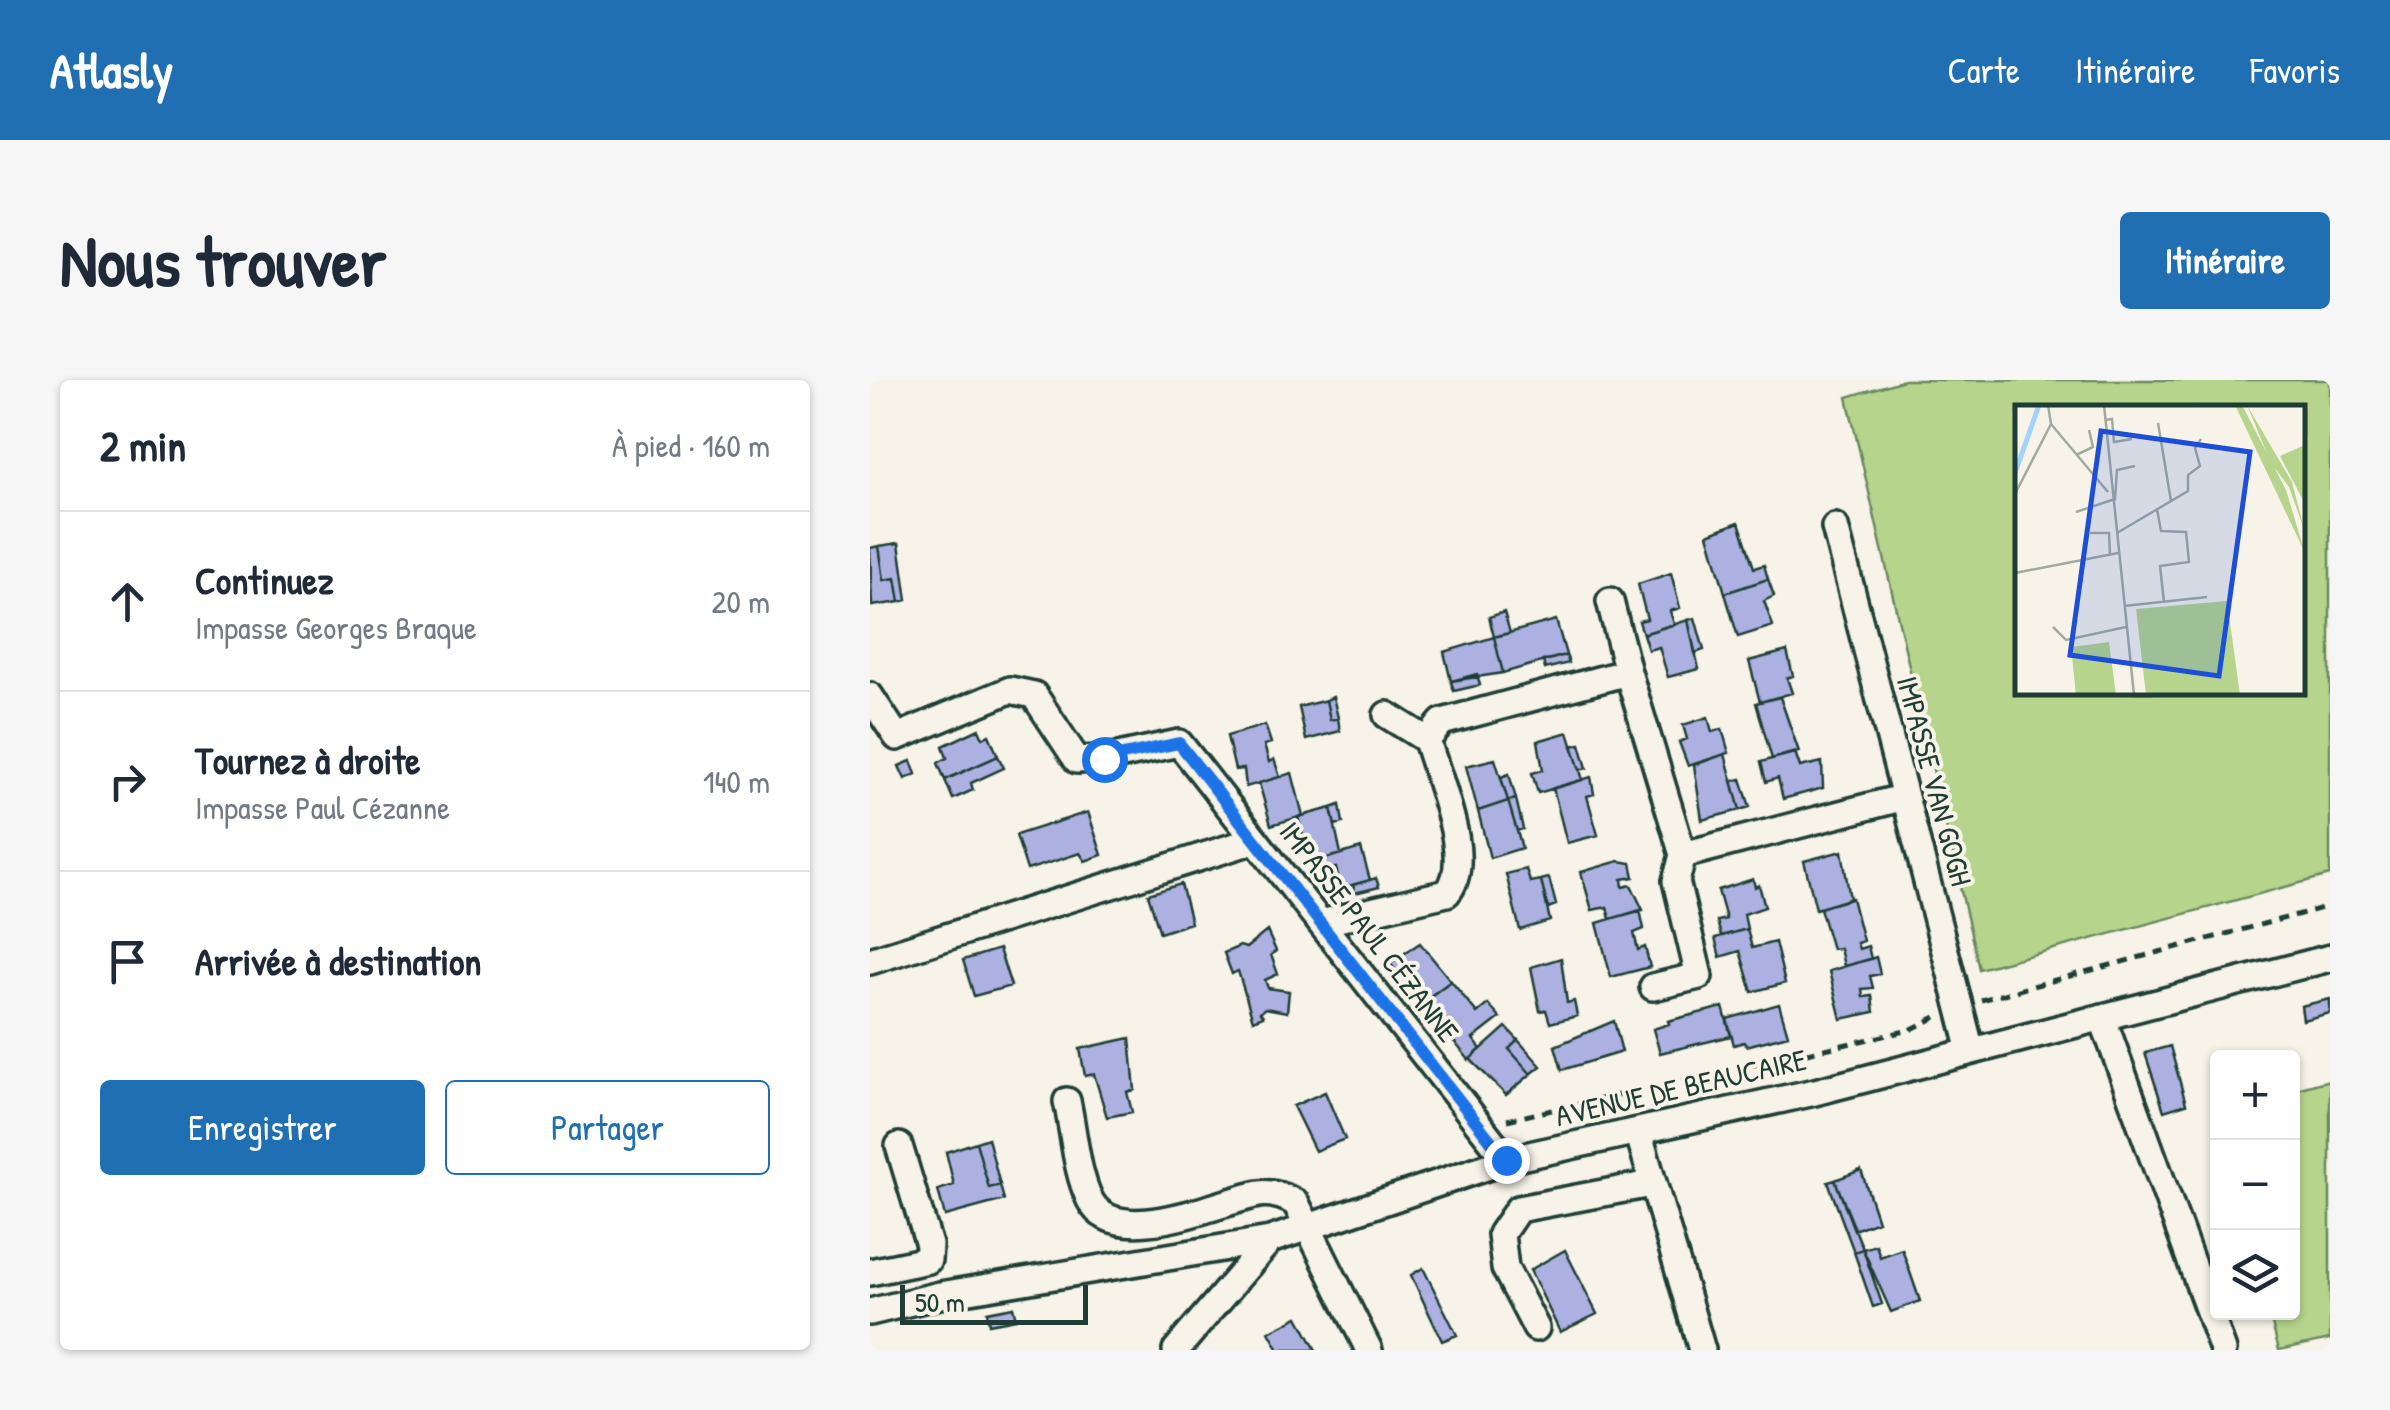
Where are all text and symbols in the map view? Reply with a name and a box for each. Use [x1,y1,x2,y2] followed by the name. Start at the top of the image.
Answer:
[50,38,173,103] text: Atlasly
[1948,47,2020,94] text: Carte
[2075,47,2195,94] text: Itinéraire
[2250,47,2340,94] text: Favoris
[2120,212,2330,309] button: Itinéraire
[60,213,387,308] text: Nous trouver
[2015,405,2305,695] inset map
[100,417,186,474] text: 2 min
[612,424,770,467] text: À pied · 160 m
[195,554,334,606] text: Continuez
[100,574,155,629] icon: ahead
[712,580,770,623] text: 20 m
[195,606,477,649] text: Impasse Georges Braque
[1888,671,1982,890] street label: IMPASSE VAN GOGH
[195,734,420,786] text: Tournez à droite
[1082,737,1128,783] route start
[100,754,155,809] icon: right
[703,760,770,803] text: 140 m
[195,786,450,829] text: Impasse Paul Cézanne
[1271,813,1469,1050] street label: IMPASSE PAUL CÉZANNE
[100,934,155,989] icon: arrive
[195,935,481,987] text: Arrivée à destination
[1551,1039,1810,1135] street label: AVENUE DE BEAUCAIRE
[2210,1050,2300,1320] map controls
[2210,1050,2300,1140] button: +
[100,1080,425,1175] button: Enregistrer
[445,1080,770,1175] button: Partager
[1484,1138,1530,1184] route end
[2210,1140,2300,1230] button: −
[2210,1230,2300,1320] button: layers
[900,1280,1088,1324] scale bar
[915,1283,965,1321] text: 50 m

